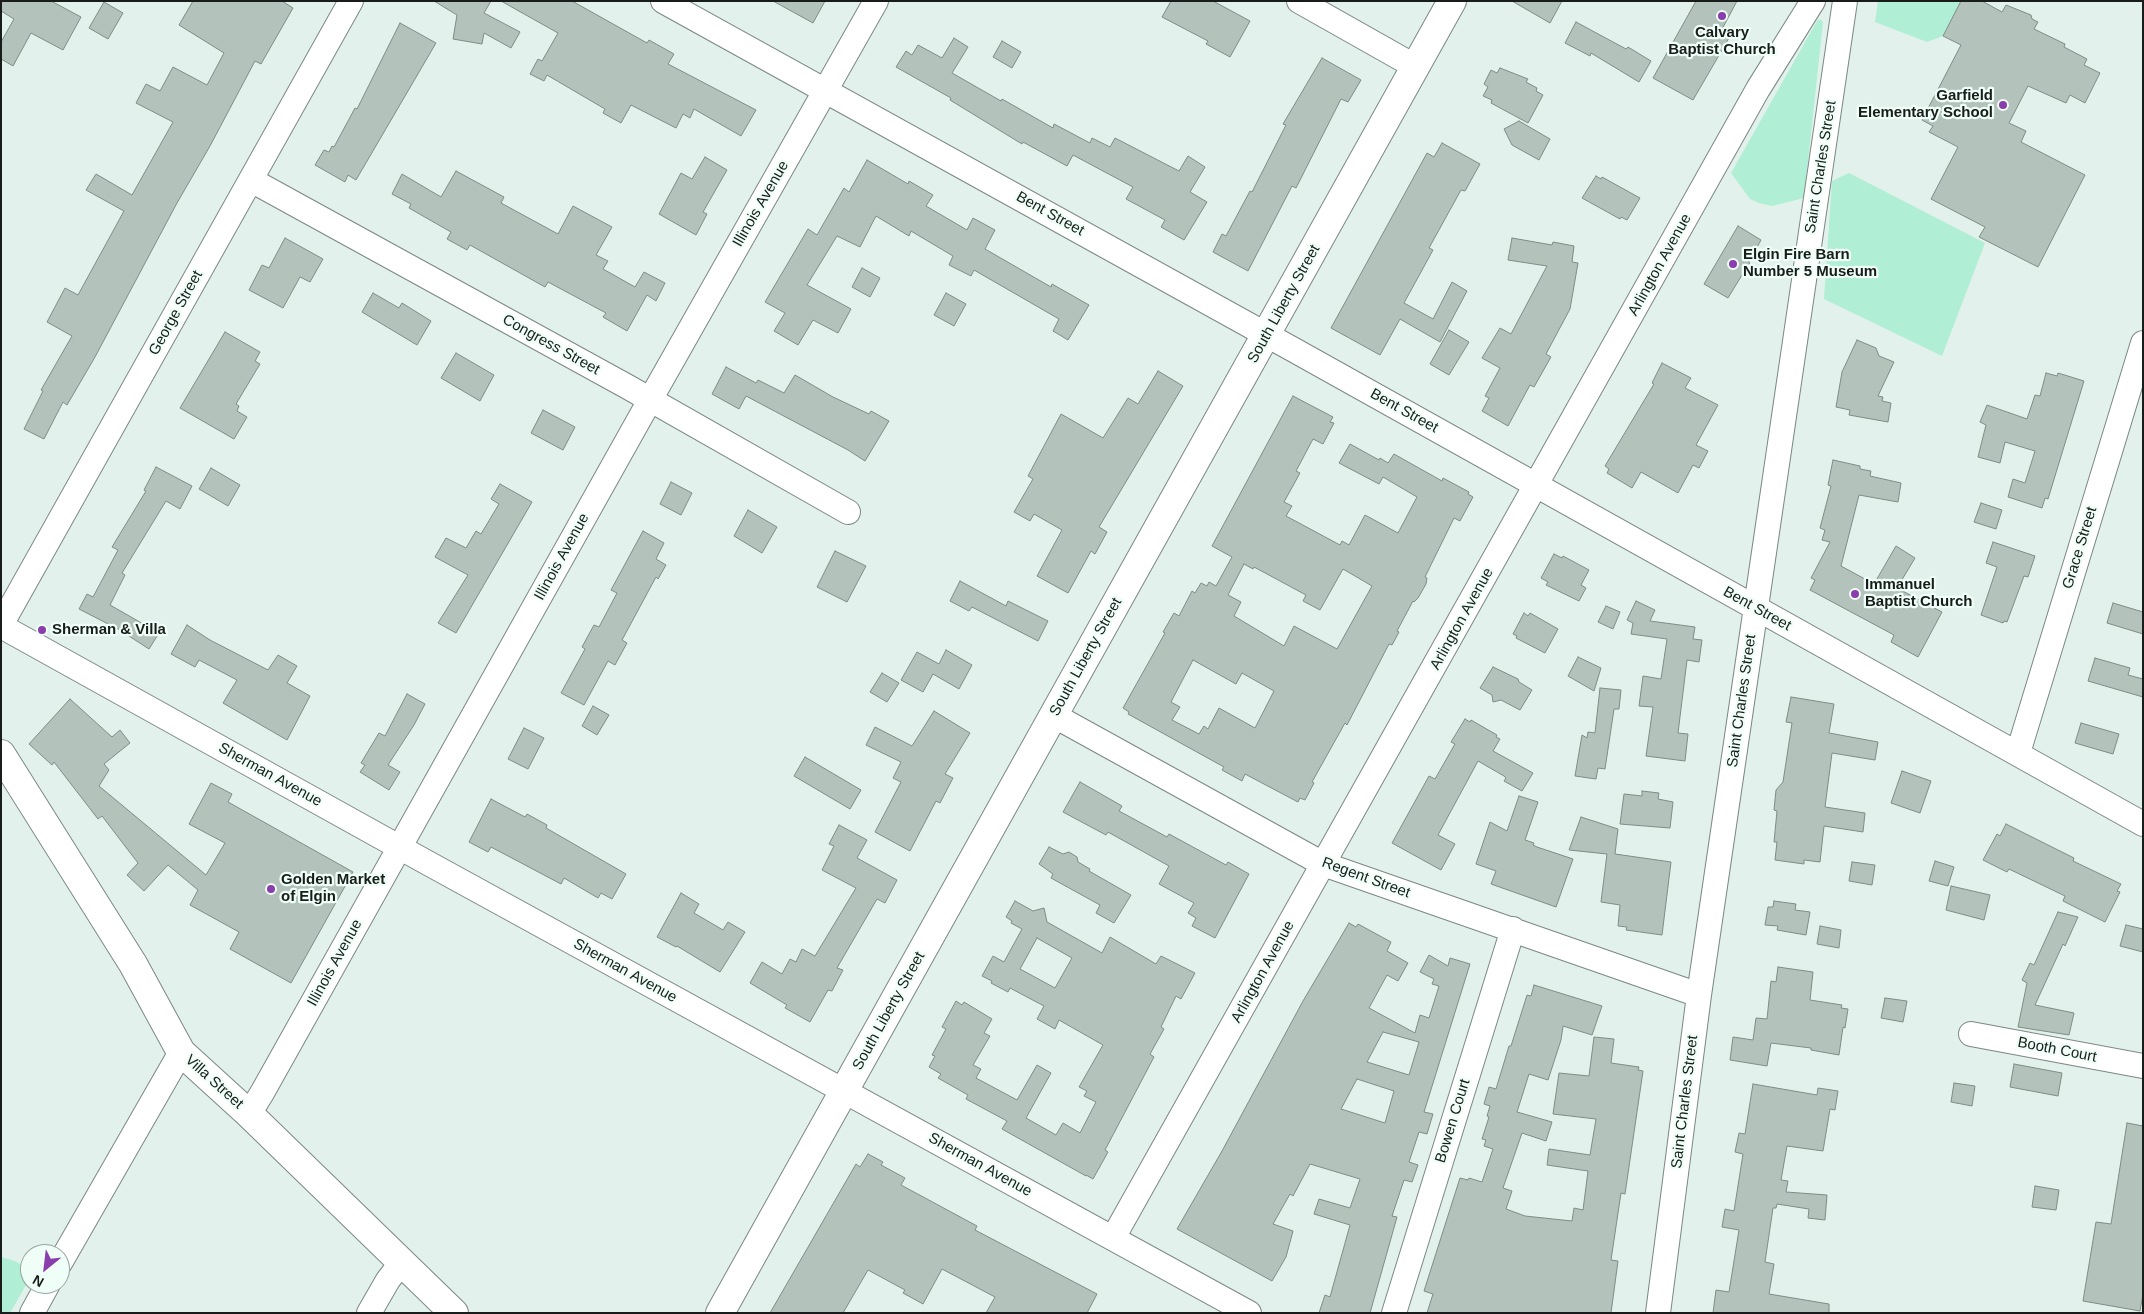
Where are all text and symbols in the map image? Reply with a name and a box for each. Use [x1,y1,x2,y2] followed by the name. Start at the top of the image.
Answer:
[1716,10,1728,22] marker: Calvary Baptist Church
[1668,24,1776,59] place label: Calvary Baptist Church
[1858,87,1993,122] place label: Garfield Elementary School
[1802,99,1840,235] street label: Saint Charles Street
[1997,99,2009,111] marker: Garfield Elementary School
[729,158,793,250] street label: Illinois Avenue
[1013,188,1087,240] street label: Bent Street
[1625,211,1695,319] street label: Arlington Avenue
[1244,242,1324,366] street label: South Liberty Street
[1743,246,1877,281] place label: Elgin Fire Barn Number 5 Museum
[1727,258,1739,270] marker: Elgin Fire Barn Number 5 Museum
[145,267,207,359] street label: George Street
[499,311,603,379] street label: Congress Street
[1367,385,1441,437] street label: Bent Street
[2059,505,2101,591] street label: Grace Street
[531,510,593,604] street label: Illinois Avenue
[1427,565,1497,673] street label: Arlington Avenue
[1865,576,1973,611] place label: Immanuel Baptist Church
[1720,583,1794,635] street label: Bent Street
[1849,588,1861,600] marker: Immanuel Baptist Church
[1046,595,1126,719] street label: South Liberty Street
[52,621,166,639] place label: Sherman & Villa
[36,624,48,636] marker: Sherman & Villa
[1724,633,1760,769] street label: Saint Charles Street
[215,739,325,811] street label: Sherman Avenue
[1319,854,1413,902] street label: Regent Street
[281,871,385,906] place label: Golden Market of Elgin
[265,883,277,895] marker: Golden Market of Elgin
[304,916,366,1010] street label: Illinois Avenue
[1228,918,1298,1026] street label: Arlington Avenue
[570,935,680,1007] street label: Sherman Avenue
[849,949,929,1073] street label: South Liberty Street
[1668,1034,1702,1170] street label: Saint Charles Street
[2016,1034,2098,1066] street label: Booth Court
[181,1051,247,1113] street label: Villa Street
[1432,1077,1474,1165] street label: Bowen Court
[925,1129,1035,1201] street label: Sherman Avenue
[20,1244,70,1294] north arrow
[30,1272,47,1291] text: N

